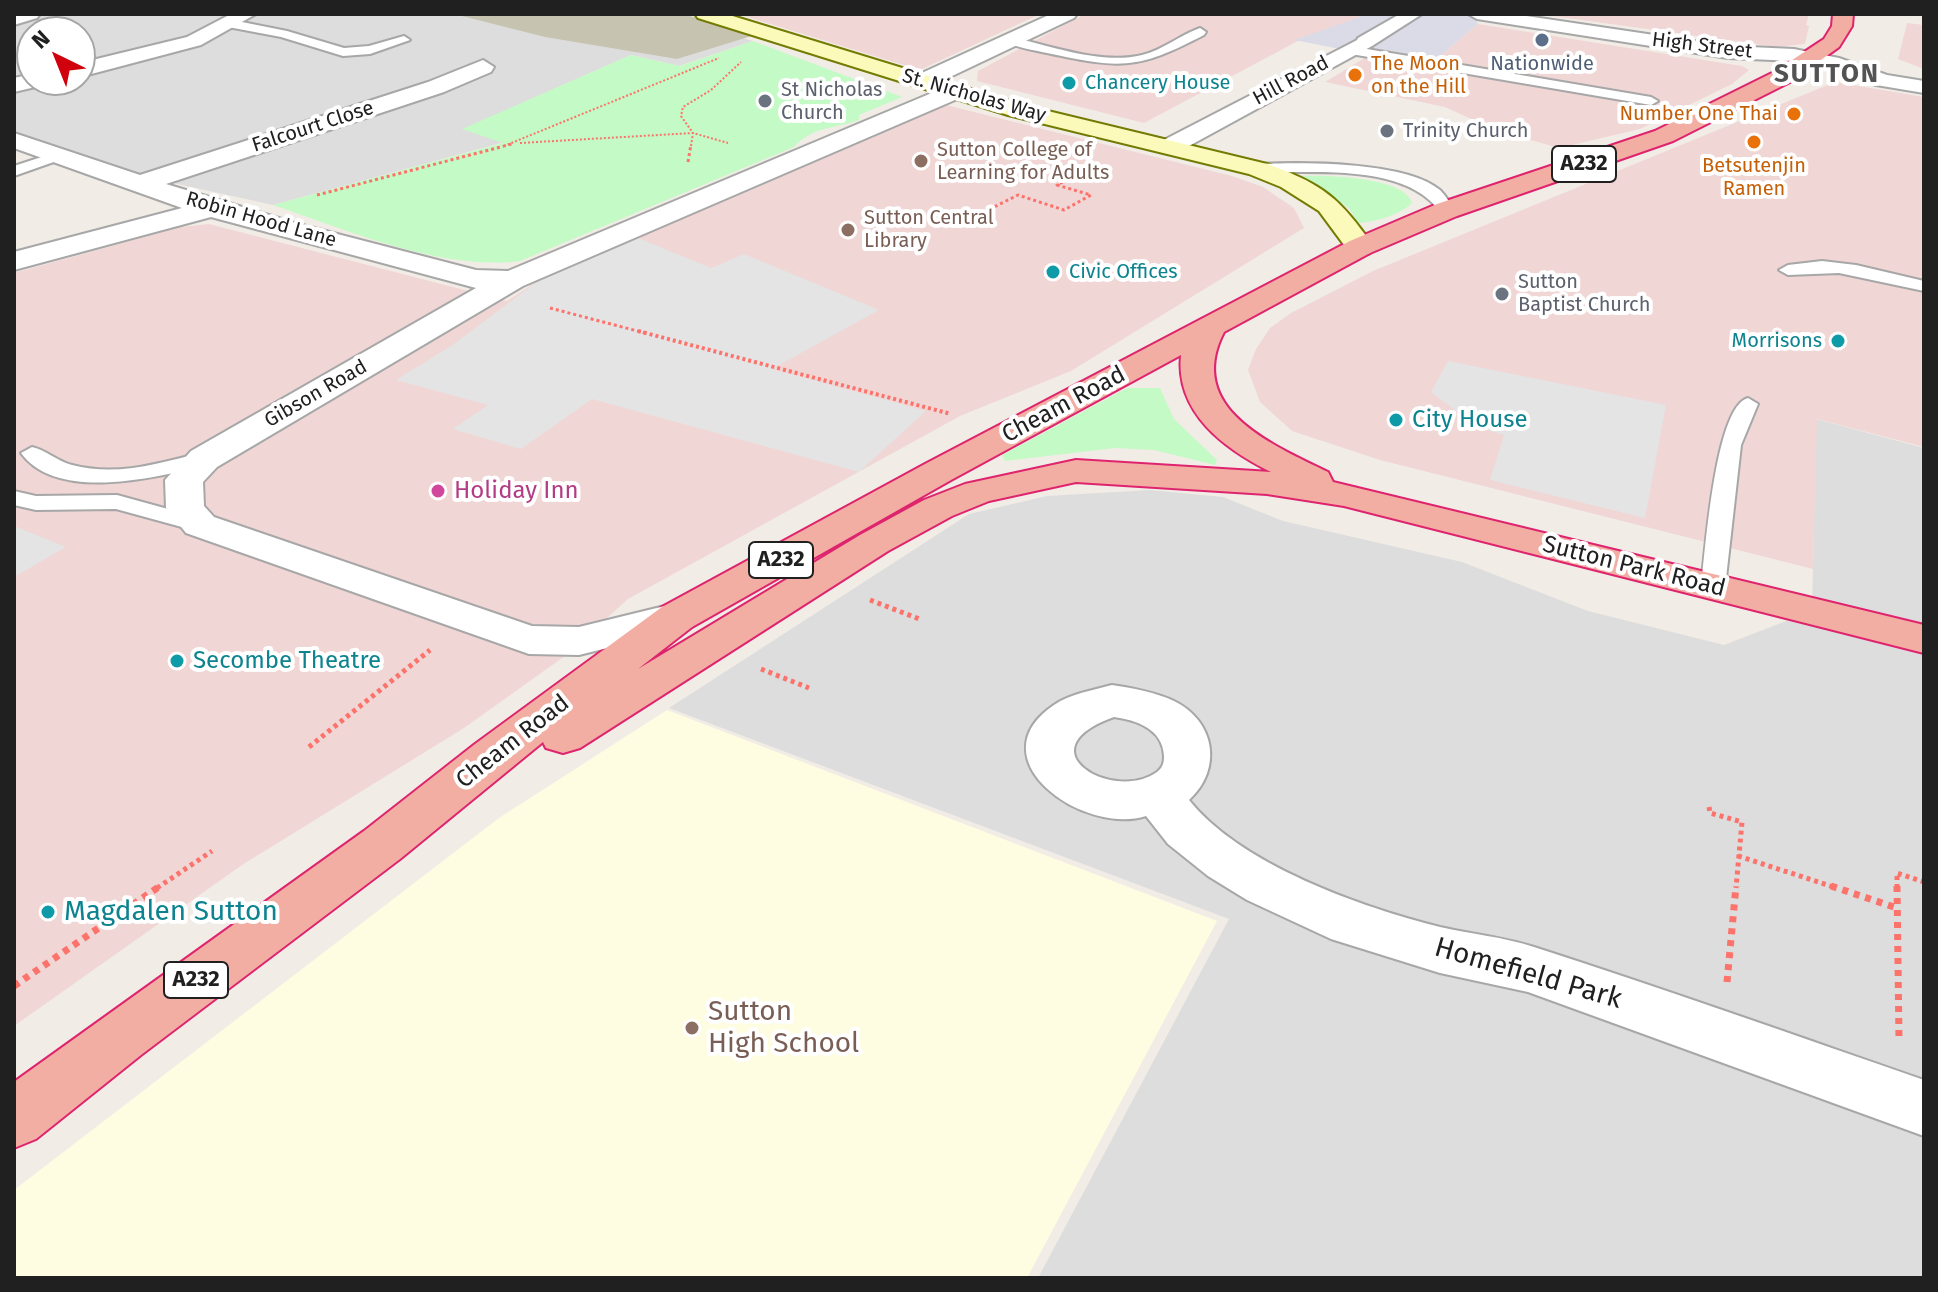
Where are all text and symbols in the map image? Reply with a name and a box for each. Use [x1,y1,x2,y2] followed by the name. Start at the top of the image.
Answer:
[16,16,96,96] north arrow
[26,25,55,54] text: N
[1650,28,1754,64] street label: High Street
[1533,31,1551,49] marker: Nationwide
[1249,51,1333,111] street label: Hill Road
[1371,52,1466,99] place label: The Moon on the Hill
[1490,52,1594,76] place label: Nationwide
[1774,59,1880,91] district label: SUTTON
[900,64,1048,128] street label: St. Nicholas Way
[1346,66,1364,84] marker: The Moon on the Hill
[1085,71,1230,95] place label: Chancery House
[1060,74,1078,92] marker: Chancery House
[781,78,882,125] place label: St Nicholas Church
[756,92,774,110] marker: St Nicholas Church
[249,96,377,158] street label: Falcourt Close
[1619,102,1778,126] place label: Number One Thai
[1785,105,1803,123] marker: Number One Thai
[1403,119,1528,143] place label: Trinity Church
[1378,122,1396,140] marker: Trinity Church
[1745,133,1763,151] marker: Betsutenjin Ramen
[937,138,1109,185] place label: Sutton College of Learning for Adults
[1552,146,1616,182] road number: A232
[912,152,930,170] marker: Sutton College of Learning for Adults
[1702,154,1806,201] place label: Betsutenjin Ramen
[183,187,339,253] street label: Robin Hood Lane
[864,206,994,253] place label: Sutton Central Library
[839,221,857,239] marker: Sutton Central Library
[1069,260,1178,284] place label: Civic Offices
[1044,263,1062,281] marker: Civic Offices
[1518,270,1650,317] place label: Sutton Baptist Church
[1493,285,1511,303] marker: Sutton Baptist Church
[1732,329,1822,353] place label: Morrisons
[1829,332,1847,350] marker: Morrisons
[261,355,371,433] street label: Gibson Road
[997,360,1131,450] street label: Cheam Road
[1412,406,1528,434] place label: City House
[1387,411,1405,429] marker: City House
[454,477,579,505] place label: Holiday Inn
[429,482,447,500] marker: Holiday Inn
[1540,530,1728,604] street label: Sutton Park Road
[749,542,813,578] road number: A232
[193,647,381,675] place label: Secombe Theatre
[168,652,186,670] marker: Secombe Theatre
[451,689,575,795] street label: Cheam Road
[64,895,278,929] place label: Magdalen Sutton
[39,903,57,921] marker: Magdalen Sutton
[1430,931,1626,1017] street label: Homefield Park
[164,962,228,998] road number: A232
[708,995,859,1061] place label: Sutton High School
[683,1019,701,1037] marker: Sutton High School

